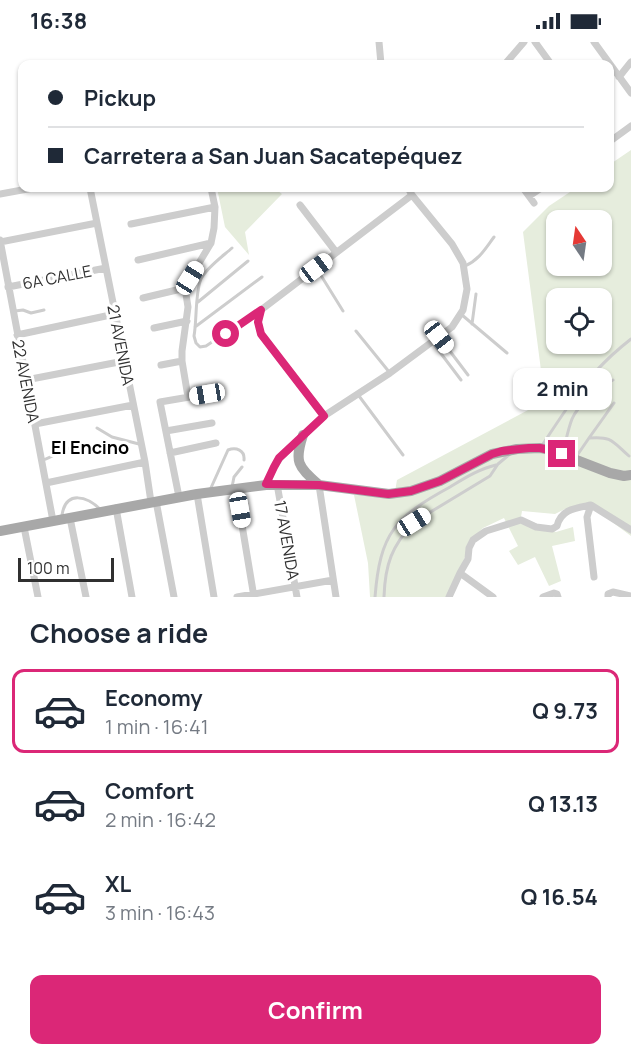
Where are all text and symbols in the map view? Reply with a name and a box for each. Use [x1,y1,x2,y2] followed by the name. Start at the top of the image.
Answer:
[30,6,87,36] text: 16:38
[84,83,156,113] text: Pickup
[84,141,462,171] text: Carretera a San Juan Sacatepéquez
[546,210,612,276] north arrow
[546,210,612,354] map controls
[296,250,336,286] car
[173,258,207,298] car
[21,260,93,294] street label: 6A CALLE
[546,288,612,354] button: locate
[102,303,140,387] street label: 21 AVENIDA
[421,317,457,357] car
[212,320,239,347] route start
[7,337,45,425] street label: 22 AVENIDA
[512,367,612,409] callout: 2 min
[536,375,589,402] text: 2 min
[188,382,226,406] car
[51,435,129,459] district label: El Encino
[548,440,575,467] route end
[228,491,252,529] car
[269,498,305,582] street label: 17 AVENIDA
[394,505,434,539] car
[18,555,114,582] scale bar
[27,557,70,579] text: 100 m
[30,614,208,651] text: Choose a ride
[105,683,203,713] text: Economy
[33,684,87,738] icon: car
[532,696,598,726] text: Q 9.73
[105,713,209,740] text: 1 min · 16:41
[105,776,194,806] text: Comfort
[33,777,87,831] icon: car
[528,789,598,819] text: Q 13.13
[105,806,216,833] text: 2 min · 16:42
[105,869,131,899] text: XL
[33,870,87,924] icon: car
[521,882,598,912] text: Q 16.54
[105,899,215,926] text: 3 min · 16:43
[30,975,601,1044] button: Confirm

